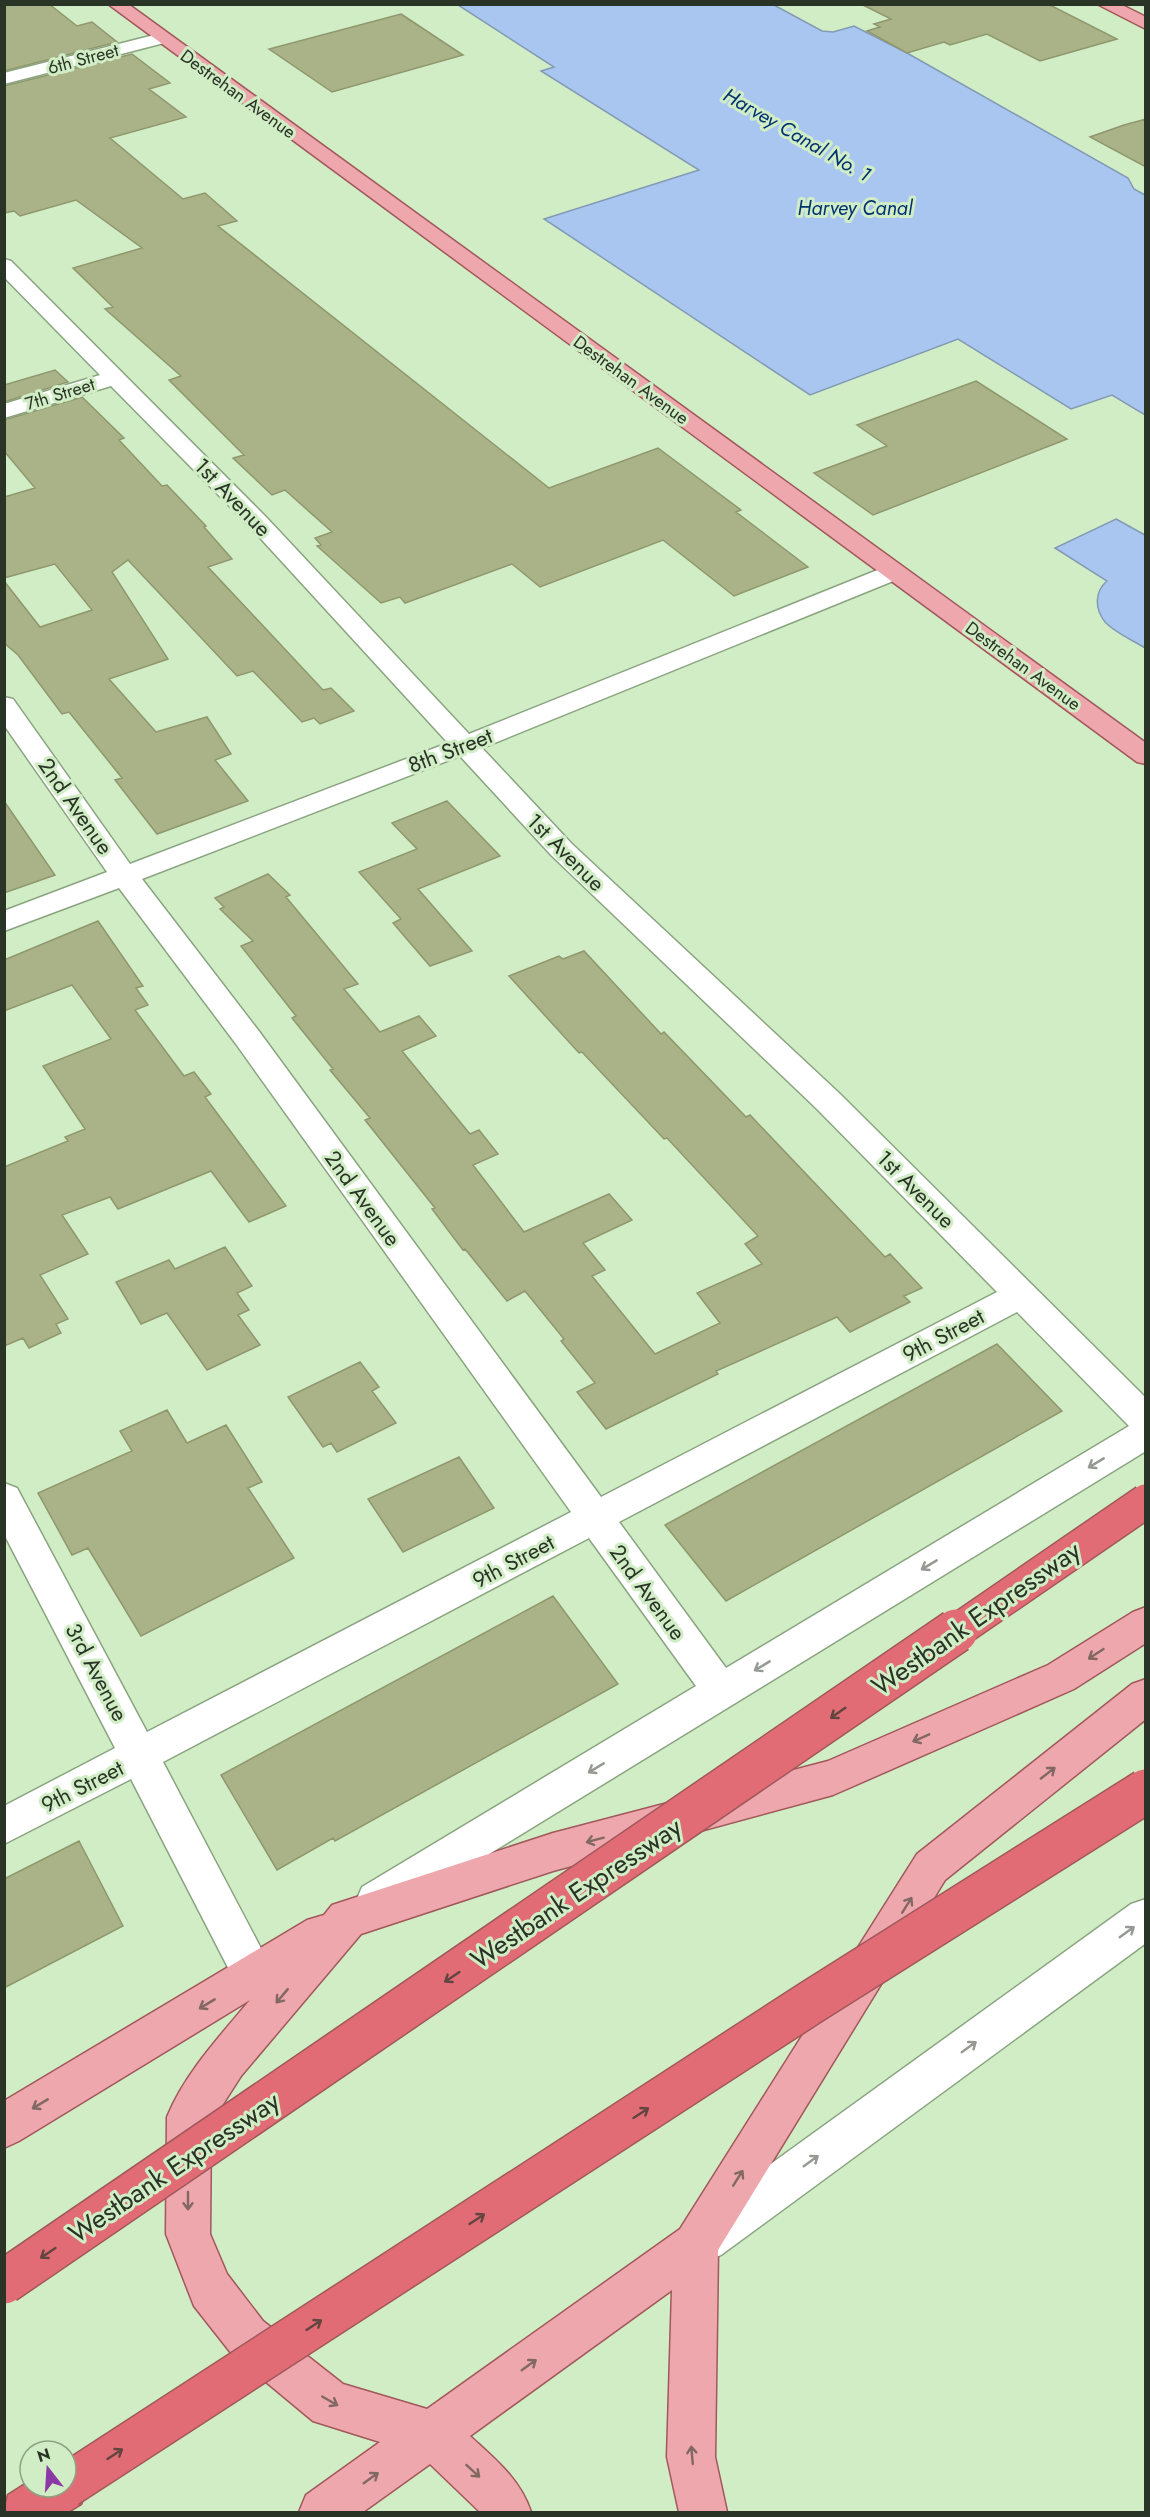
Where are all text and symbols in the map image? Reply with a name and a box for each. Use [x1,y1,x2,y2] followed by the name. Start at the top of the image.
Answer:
[45,37,122,81] street label: 6th Street
[175,43,301,145] street label: Destrehan Avenue
[718,81,876,189] water label: Harvey Canal No. 1
[798,194,914,223] water label: Harvey Canal
[568,329,694,431] street label: Destrehan Avenue
[22,371,99,417] street label: 7th Street
[187,450,279,544] street label: 1st Avenue
[960,615,1086,717] street label: Destrehan Avenue
[403,719,497,781] street label: 8th Street
[31,751,121,861] street label: 2nd Avenue
[520,806,612,898] street label: 1st Avenue
[317,1143,409,1253] street label: 2nd Avenue
[870,1143,962,1235] street label: 1st Avenue
[896,1300,990,1370] street label: 9th Street
[1088,1458,1105,1470] one-way arrow
[466,1526,560,1596] street label: 9th Street
[863,1531,1089,1705] street label: Westbank Expressway
[602,1537,694,1647] street label: 2nd Avenue
[921,1559,938,1571] one-way arrow
[58,1617,136,1727] street label: 3rd Avenue
[1088,1649,1105,1661] one-way arrow
[754,1661,771,1673] one-way arrow
[830,1707,847,1719] one-way arrow
[912,1733,930,1745] one-way arrow
[35,1751,129,1820] street label: 9th Street
[588,1762,605,1774] one-way arrow
[1040,1767,1056,1780] one-way arrow
[463,1808,690,1978] street label: Westbank Expressway
[586,1835,605,1847] one-way arrow
[901,1897,913,1914] one-way arrow
[1118,1926,1134,1938] one-way arrow
[444,1971,461,1983] one-way arrow
[275,1988,288,2004] one-way arrow
[199,1998,216,2010] one-way arrow
[960,2040,976,2053] one-way arrow
[61,2082,288,2252] street label: Westbank Expressway
[32,2099,49,2111] one-way arrow
[632,2106,649,2118] one-way arrow
[803,2155,819,2167] one-way arrow
[731,2169,744,2186] one-way arrow
[182,2190,194,2210] one-way arrow
[469,2213,485,2225] one-way arrow
[40,2247,56,2259] one-way arrow
[305,2319,322,2331] one-way arrow
[521,2358,537,2371] one-way arrow
[321,2395,338,2407] one-way arrow
[18,2439,78,2499] north arrow
[34,2442,53,2468] text: N
[686,2446,697,2466] one-way arrow
[106,2448,123,2460] one-way arrow
[465,2464,480,2478] one-way arrow
[362,2472,378,2484] one-way arrow

